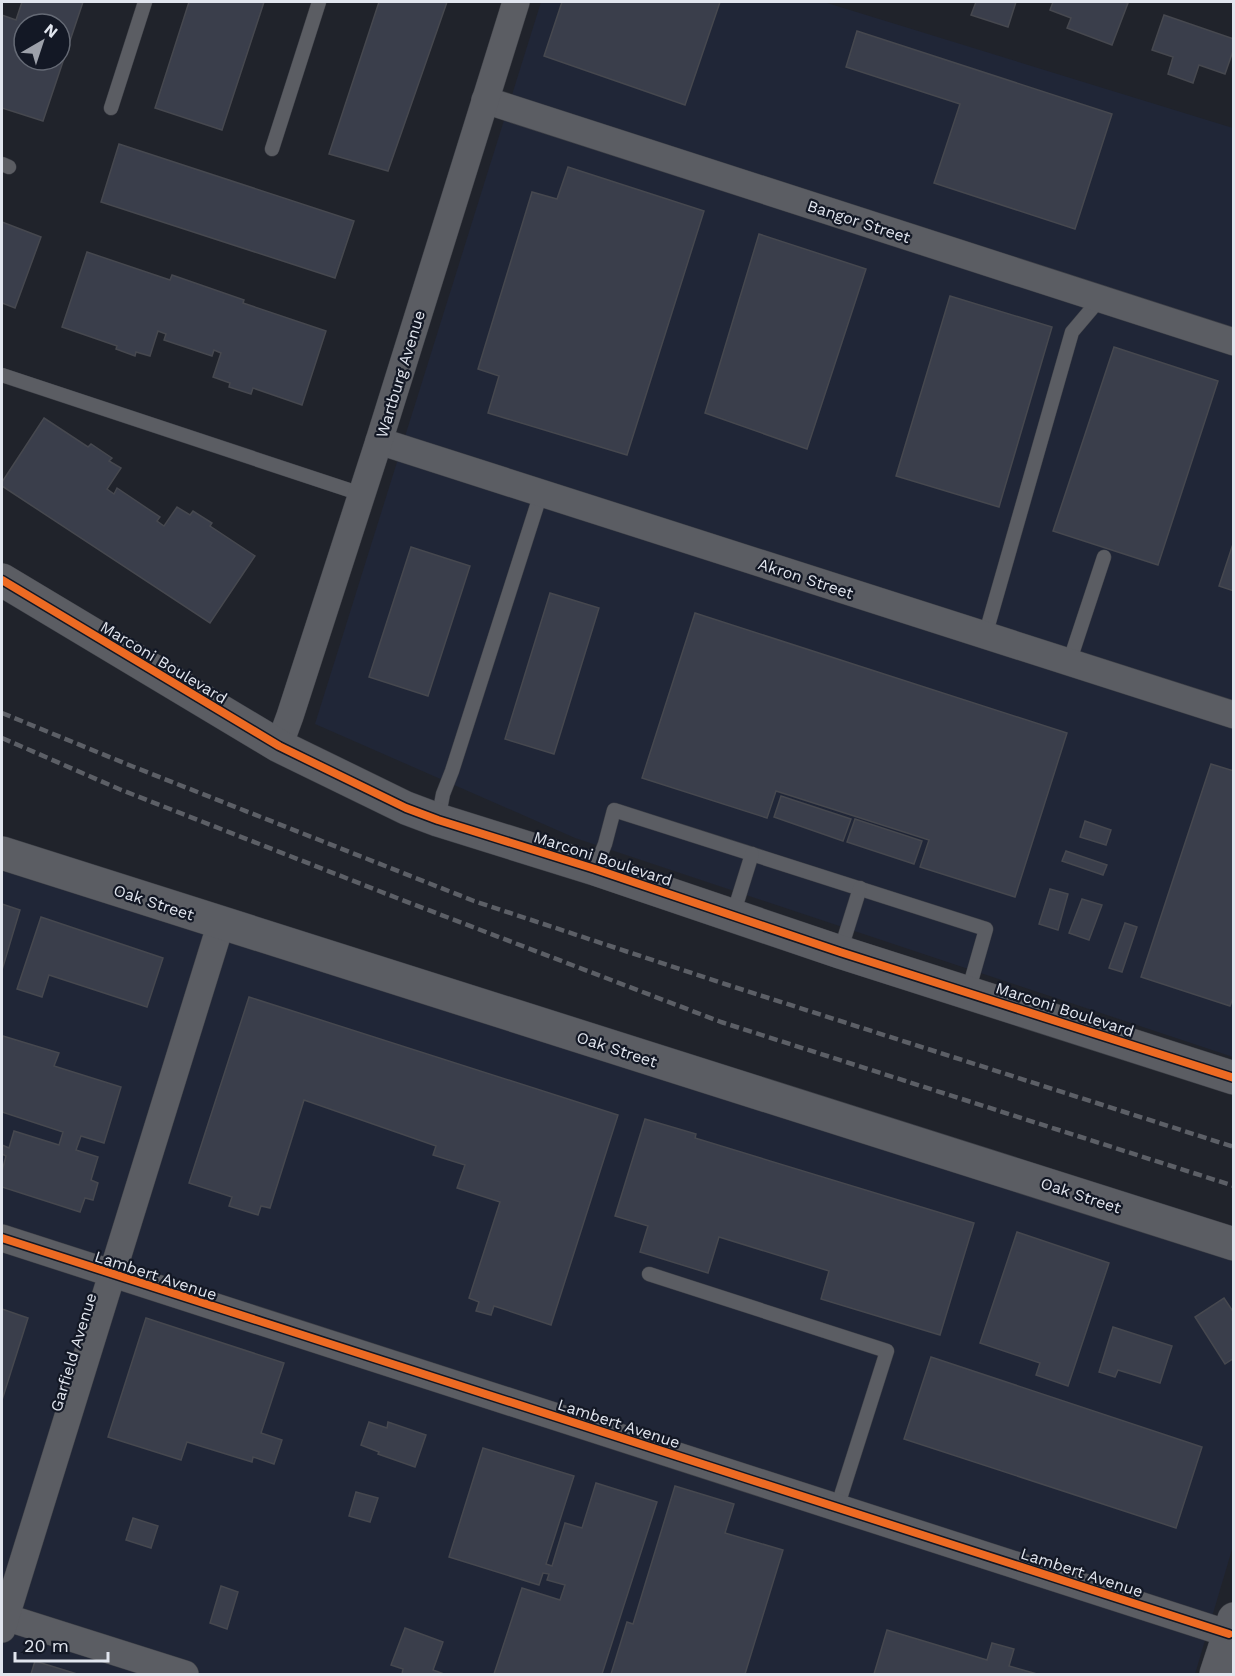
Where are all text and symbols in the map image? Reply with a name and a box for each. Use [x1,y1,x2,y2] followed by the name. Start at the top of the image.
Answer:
[12,12,72,72] north arrow
[41,20,62,42] text: N
[805,196,913,247] street label: Bangor Street
[372,308,429,440] street label: Wartburg Avenue
[756,554,856,603] street label: Akron Street
[97,617,231,708] street label: Marconi Boulevard
[531,827,674,890] street label: Marconi Boulevard
[111,881,197,924] street label: Oak Street
[993,978,1136,1041] street label: Marconi Boulevard
[574,1028,660,1071] street label: Oak Street
[1038,1174,1124,1217] street label: Oak Street
[92,1247,219,1304] street label: Lambert Avenue
[46,1290,101,1414] street label: Garfield Avenue
[555,1395,682,1452] street label: Lambert Avenue
[1018,1544,1145,1601] street label: Lambert Avenue
[15,1625,108,1663] scale bar
[24,1635,69,1656] text: 20 m

